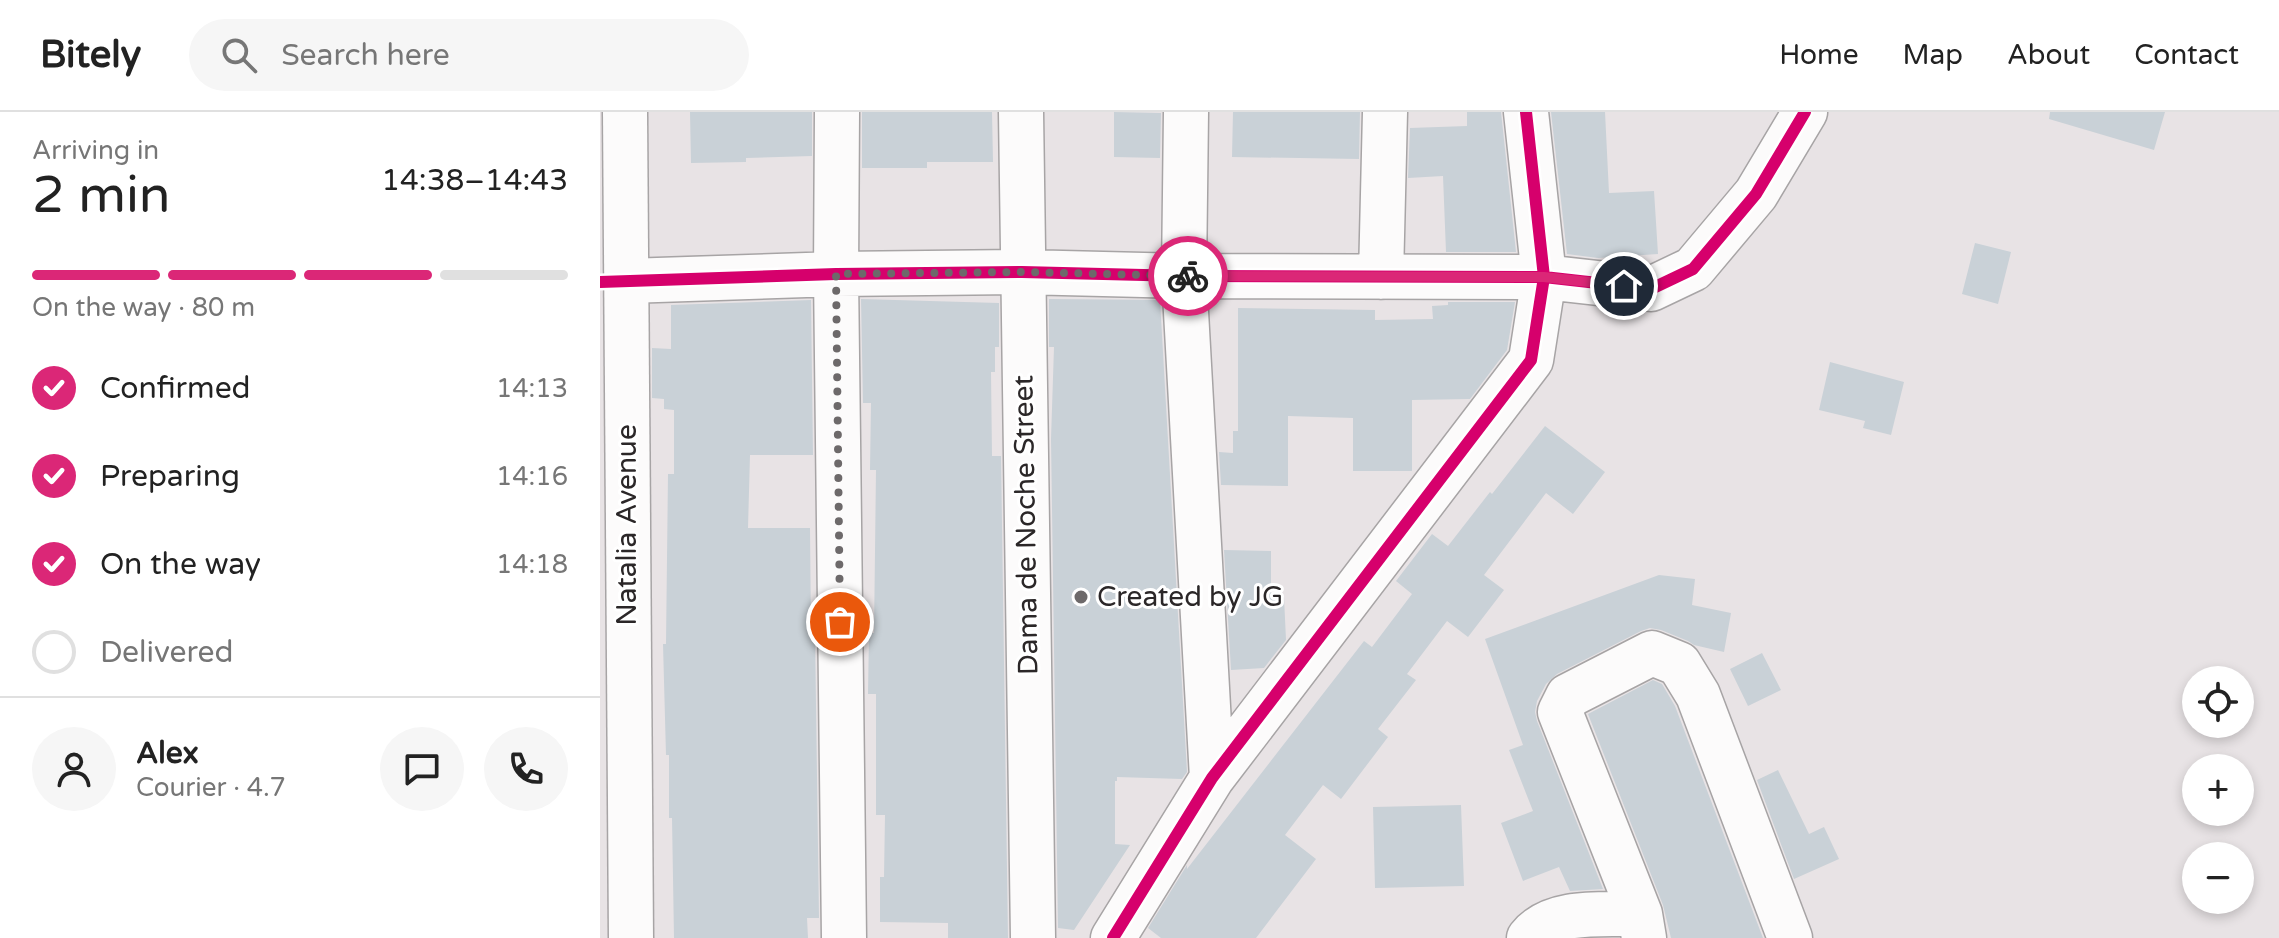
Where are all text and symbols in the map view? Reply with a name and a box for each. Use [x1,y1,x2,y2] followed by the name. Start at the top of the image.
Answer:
[189,19,749,91] search box
[40,32,141,78] text: Bitely
[217,33,261,77] icon: search
[281,37,450,74] text: Search here
[1779,38,1859,72] text: Home
[1903,38,1963,72] text: Map
[2007,38,2090,72] text: About
[2134,38,2239,72] text: Contact
[32,135,159,166] text: Arriving in
[381,162,568,199] text: 14:38–14:43
[32,164,171,227] text: 2 min
[1148,236,1228,316] courier
[1590,252,1658,320] pin
[1166,254,1210,298] icon: bike
[1602,264,1646,308] icon: home
[32,292,255,323] text: On the way · 80 m
[32,366,76,410] icon: check
[100,370,251,407] text: Confirmed
[496,373,568,404] text: 14:13
[1006,374,1046,675] street label: Dama de Noche Street
[610,424,644,626] street label: Natalia Avenue
[32,454,76,498] icon: check
[100,458,240,495] text: Preparing
[496,461,568,492] text: 14:16
[32,542,76,586] icon: check
[100,546,261,583] text: On the way
[496,549,568,580] text: 14:18
[1097,580,1283,614] place label: Created by JG
[806,588,874,656] pin
[1072,588,1090,606] marker: Created by JG
[818,600,862,644] icon: bag
[100,634,234,671] text: Delivered
[2182,666,2254,914] map controls
[2182,666,2254,738] button: locate
[32,727,116,811] button: person
[380,727,464,811] button: chat
[484,727,568,811] button: phone
[136,735,199,772] text: Alex
[2182,754,2254,826] button: +
[136,772,286,803] text: Courier · 4.7
[2182,842,2254,914] button: −

